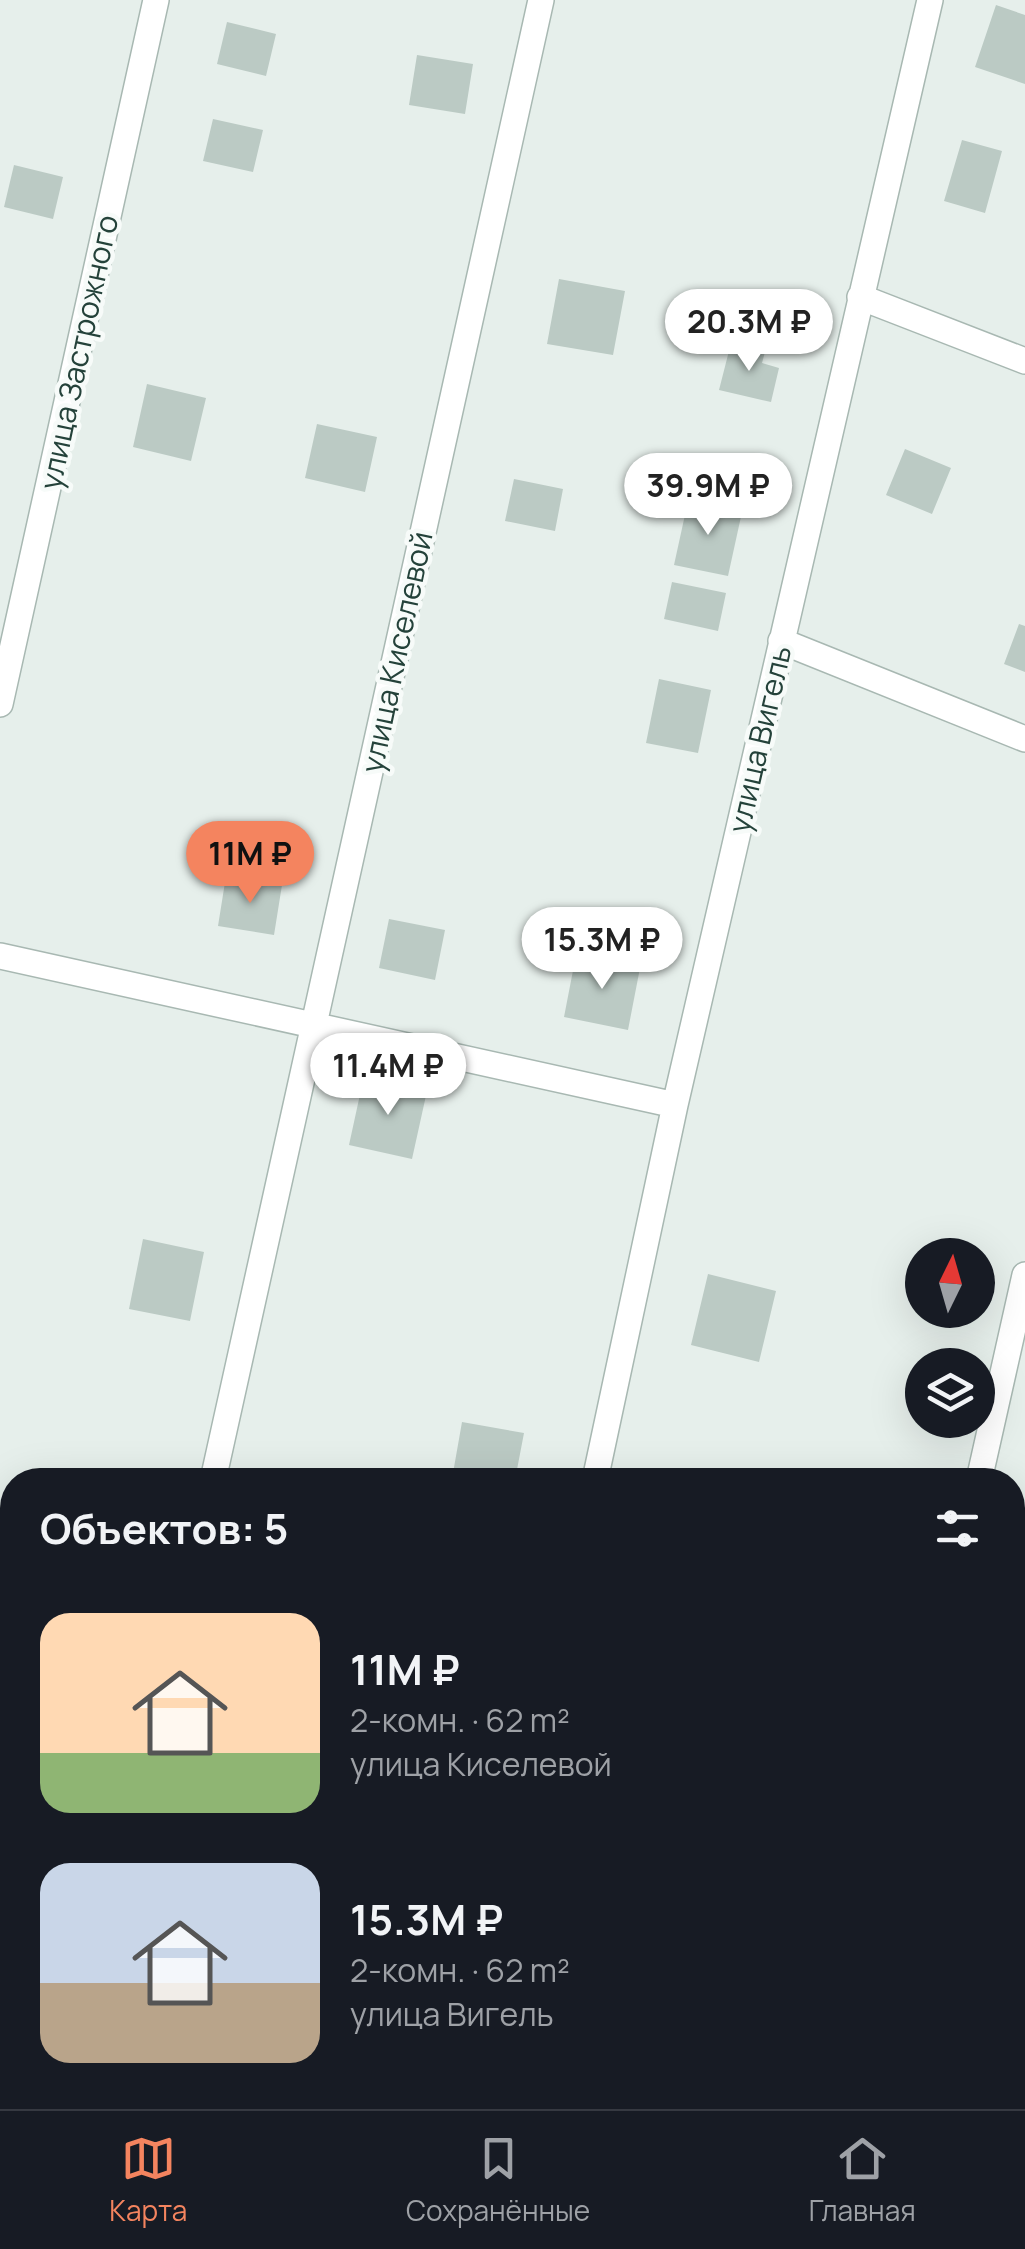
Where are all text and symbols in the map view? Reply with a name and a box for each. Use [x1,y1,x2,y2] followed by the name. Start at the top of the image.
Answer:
[29,211,127,493] street label: улица Застрожного
[657,289,841,374] pin: 20.3M ₽
[687,299,811,343] text: 20.3M ₽
[616,453,800,538] pin: 39.9M ₽
[646,463,770,507] text: 39.9M ₽
[350,528,442,776] street label: улица Киселевой
[718,641,800,837] street label: улица Вигель
[180,821,320,906] pin: 11M ₽
[208,831,292,875] text: 11M ₽
[510,907,694,992] pin: 15.3M ₽
[544,917,660,961] text: 15.3M ₽
[296,1033,480,1118] pin: 11.4M ₽
[332,1043,444,1087] text: 11.4M ₽
[905,1238,995,1328] north arrow
[905,1238,995,1438] map controls
[905,1348,995,1438] button: layers
[40,1499,288,1557] text: Объектов: 5
[930,1501,985,1556] icon: filters
[350,1640,460,1698] text: 11M ₽
[120,1653,240,1773] icon: home
[350,1698,570,1742] text: 2-комн. · 62 m²
[350,1742,612,1786] text: улица Киселевой
[350,1890,503,1948] text: 15.3M ₽
[120,1903,240,2023] icon: home
[350,1948,570,1992] text: 2-комн. · 62 m²
[350,1992,554,2036] text: улица Вигель
[109,2131,187,2229] tab: Карта
[406,2131,590,2229] tab: Сохранённые
[809,2131,916,2229] tab: Главная

